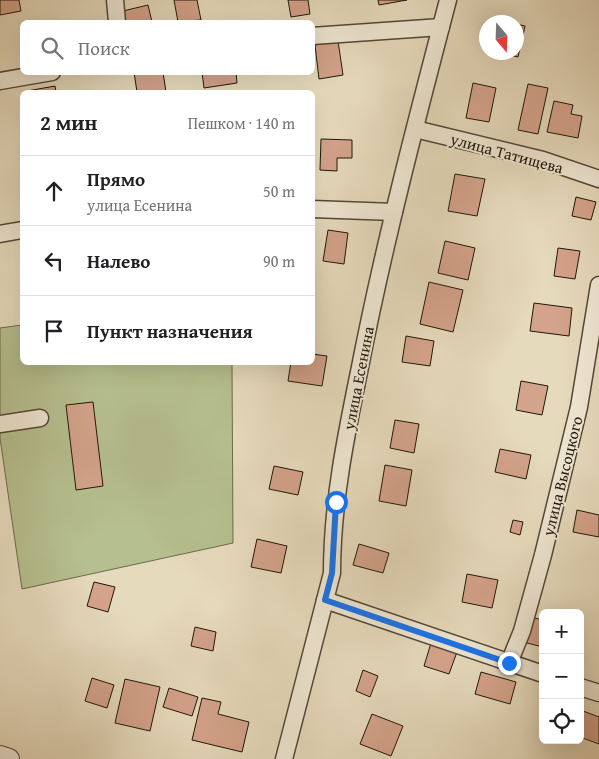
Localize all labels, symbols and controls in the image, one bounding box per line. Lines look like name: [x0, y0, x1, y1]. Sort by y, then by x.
north arrow: [479, 15, 524, 60]
search box: [20, 20, 315, 75]
icon: search: [38, 34, 66, 62]
text: Поиск: [78, 34, 130, 62]
text: 2 мин: [40, 107, 97, 138]
text: Пешком · 140 m: [188, 111, 295, 135]
street label: улица Татищева: [447, 126, 566, 180]
text: Прямо: [87, 165, 145, 193]
icon: ahead: [40, 177, 68, 205]
text: 50 m: [263, 179, 295, 203]
text: улица Есенина: [87, 193, 192, 217]
icon: left: [40, 247, 68, 275]
text: Налево: [87, 247, 150, 275]
text: 90 m: [263, 249, 295, 273]
icon: arrive: [40, 317, 68, 345]
text: Пункт назначения: [87, 317, 253, 345]
street label: улица Есенина: [336, 324, 380, 433]
street label: улица Высоцкого: [535, 414, 588, 539]
route start: [325, 491, 348, 514]
map controls: [539, 609, 584, 744]
button: +: [539, 609, 584, 654]
route end: [498, 652, 521, 675]
button: −: [539, 654, 584, 699]
button: locate: [539, 699, 584, 744]

